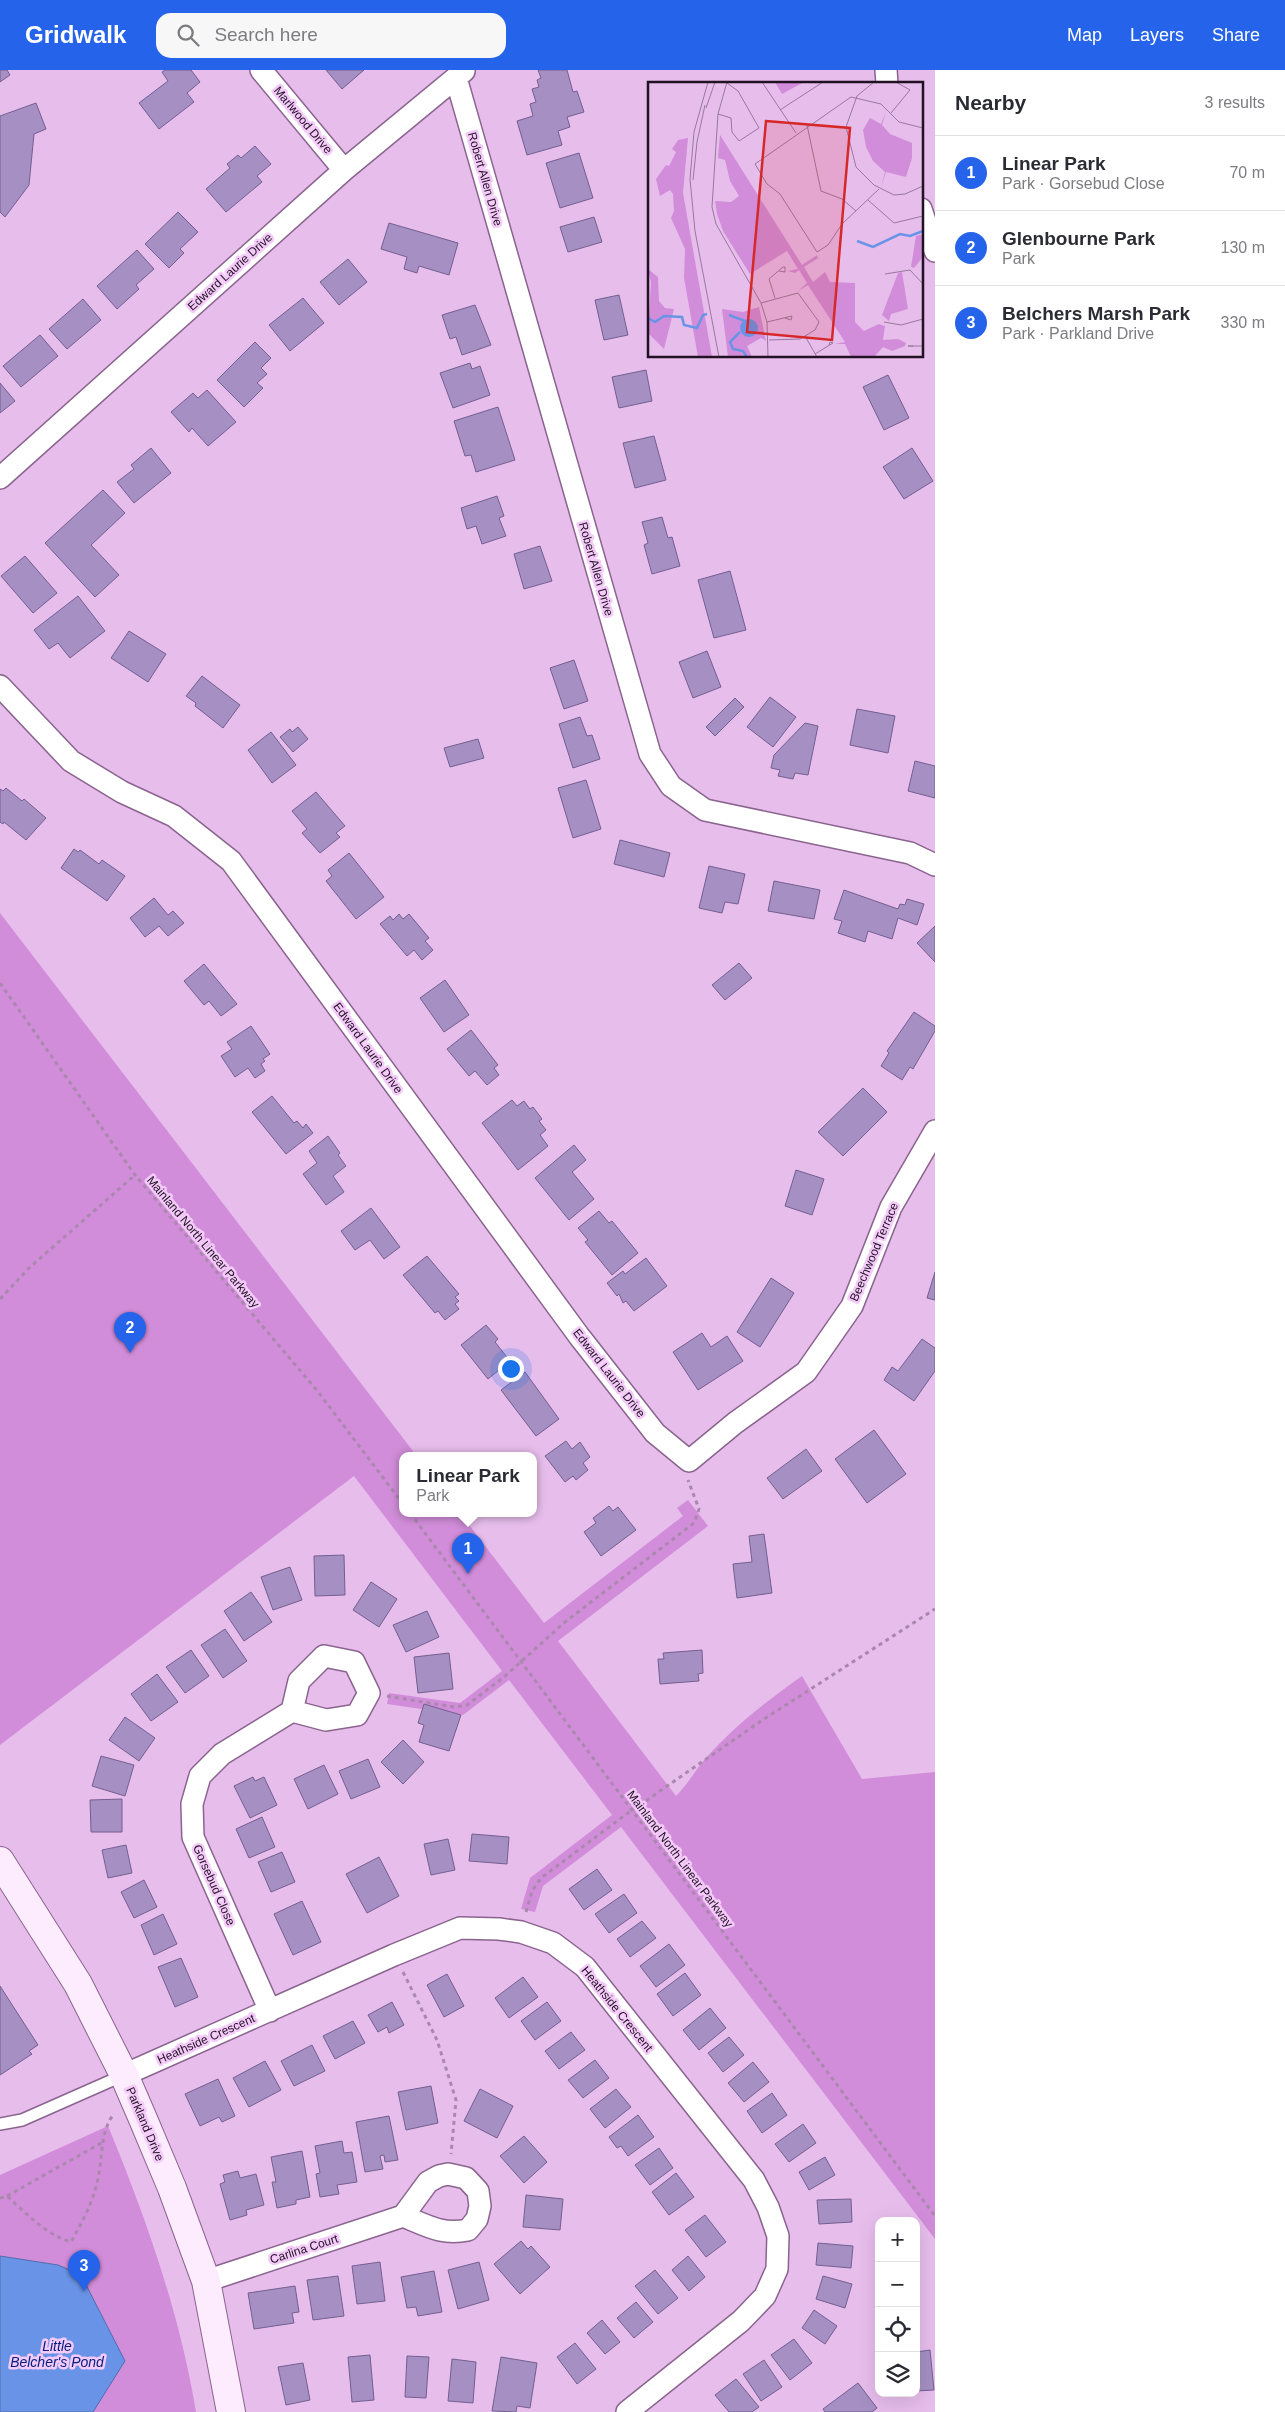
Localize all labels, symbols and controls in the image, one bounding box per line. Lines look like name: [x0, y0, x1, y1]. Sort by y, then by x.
search box: [156, 13, 506, 58]
text: Gridwalk: [25, 21, 126, 48]
icon: search: [174, 21, 202, 49]
text: Search here: [214, 24, 318, 45]
text: Map: [1067, 25, 1102, 45]
text: Layers: [1130, 25, 1184, 45]
text: Share: [1212, 25, 1260, 45]
inset map: [648, 82, 922, 358]
street label: Marlwood Drive: [271, 84, 335, 157]
text: Nearby: [955, 91, 1026, 114]
text: 3 results: [1205, 94, 1265, 111]
street label: Robert Allen Drive: [465, 131, 505, 228]
text: Linear Park: [1002, 153, 1106, 174]
text: 1: [967, 164, 975, 181]
text: 70 m: [1229, 164, 1265, 181]
text: Park · Gorsebud Close: [1002, 175, 1165, 192]
text: Glenbourne Park: [1002, 228, 1155, 249]
street label: Edward Laurie Drive: [185, 230, 275, 314]
text: 2: [967, 239, 975, 256]
text: 130 m: [1221, 239, 1265, 256]
text: Park: [1002, 250, 1035, 267]
text: Belchers Marsh Park: [1002, 303, 1190, 324]
text: 3: [967, 314, 975, 331]
text: 330 m: [1221, 314, 1265, 331]
text: Park · Parkland Drive: [1002, 325, 1154, 342]
street label: Robert Allen Drive: [576, 521, 616, 618]
street label: Edward Laurie Drive: [330, 1000, 406, 1096]
street label: Mainland North Linear Parkway: [144, 1173, 262, 1311]
street label: Beechwood Terrace: [847, 1200, 901, 1303]
pin: 2: [114, 1312, 146, 1353]
street label: Edward Laurie Drive: [570, 1326, 648, 1420]
your location: [498, 1356, 524, 1382]
popup: [399, 1452, 537, 1517]
text: Linear Park: [416, 1465, 520, 1486]
text: Park: [416, 1487, 449, 1504]
pin: 1: [452, 1533, 484, 1574]
street label: Mainland North Linear Parkway: [624, 1788, 736, 1930]
street label: Gorsebud Close: [190, 1843, 238, 1928]
street label: Heathside Crescent: [578, 1964, 656, 2055]
street label: Heathside Crescent: [155, 2011, 258, 2067]
street label: Parkland Drive: [123, 2085, 167, 2163]
map controls: [875, 2217, 920, 2397]
button: +: [875, 2217, 920, 2262]
street label: Carlina Court: [268, 2231, 340, 2267]
pin: 3: [68, 2250, 100, 2291]
button: −: [875, 2262, 920, 2307]
button: locate: [875, 2307, 920, 2352]
water label: Little Belcher's Pond: [10, 2338, 105, 2370]
button: layers: [875, 2352, 920, 2397]

